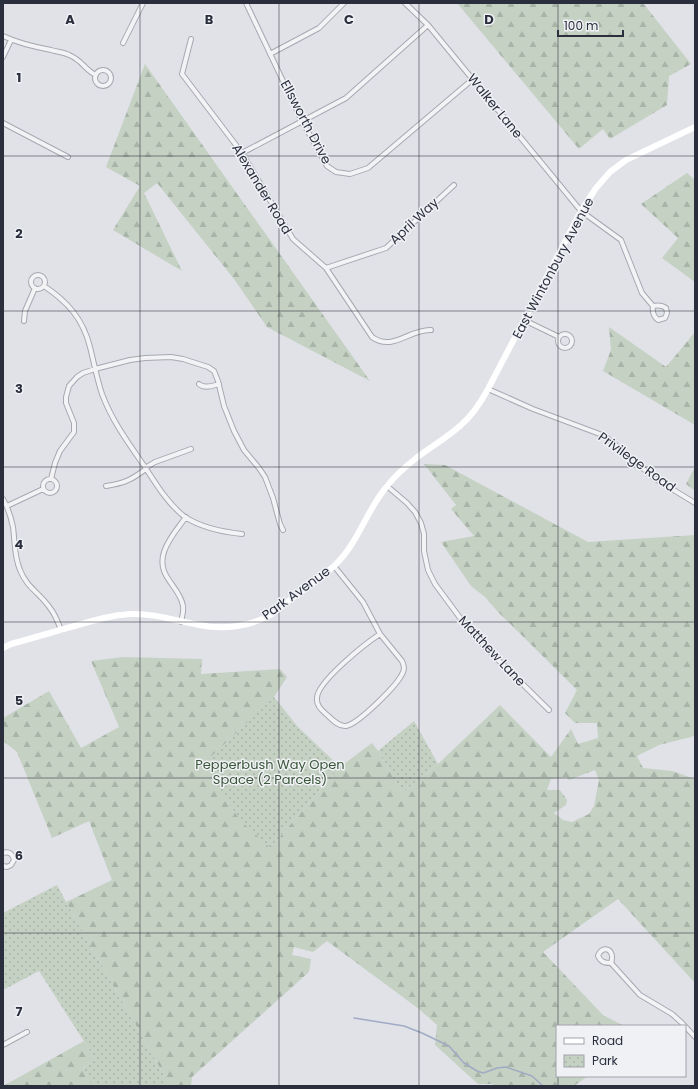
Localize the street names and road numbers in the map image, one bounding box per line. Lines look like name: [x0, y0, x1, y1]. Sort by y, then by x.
street label: Walker Lane: [463, 70, 527, 142]
street label: Ellsworth Drive: [276, 77, 336, 167]
street label: Alexander Road: [228, 140, 296, 238]
street label: April Way: [385, 193, 443, 249]
street label: East Wintonbury Avenue: [508, 194, 598, 342]
street label: Privilege Road: [594, 427, 680, 497]
street label: Park Avenue: [258, 562, 334, 624]
street label: Matthew Lane: [454, 611, 530, 691]

